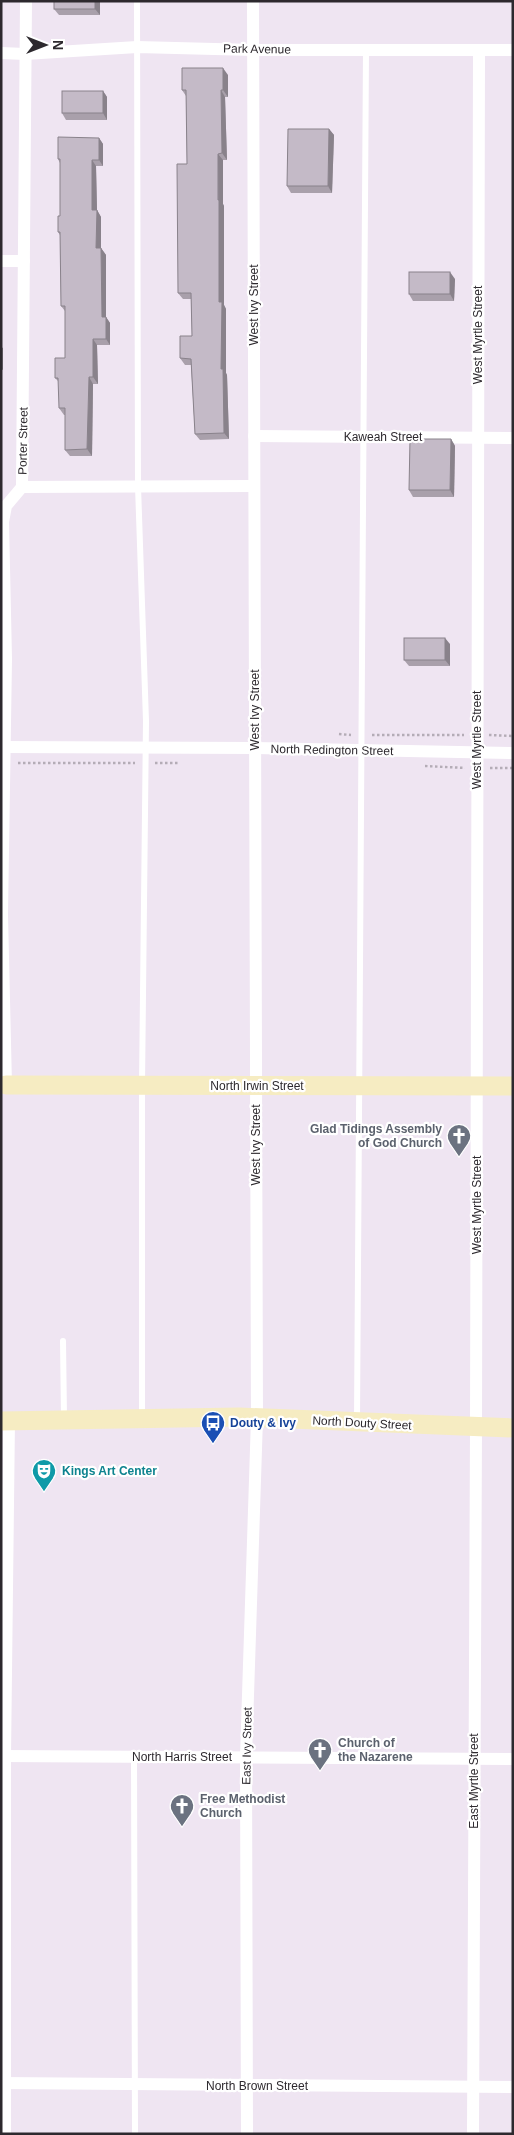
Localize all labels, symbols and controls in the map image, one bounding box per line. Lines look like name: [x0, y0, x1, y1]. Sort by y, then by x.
north arrow: [20, 20, 70, 70]
text: N: [50, 40, 66, 50]
street label: Park Avenue: [223, 41, 291, 57]
street label: West Ivy Street: [247, 264, 261, 346]
street label: West Myrtle Street: [471, 285, 485, 384]
street label: Porter Street: [15, 406, 31, 475]
street label: Kaweah Street: [344, 430, 423, 444]
street label: West Ivy Street: [248, 669, 262, 751]
street label: West Myrtle Street: [470, 690, 484, 789]
street label: North Redington Street: [271, 742, 394, 758]
street label: North Irwin Street: [210, 1079, 304, 1093]
street label: West Ivy Street: [249, 1104, 263, 1186]
place label: Glad Tidings Assembly of God Church: [310, 1122, 442, 1150]
church icon: Glad Tidings Assembly of God Church: [446, 1123, 472, 1157]
street label: West Myrtle Street: [470, 1155, 484, 1254]
bus stop icon: Douty & Ivy: [200, 1410, 226, 1444]
street label: North Douty Street: [312, 1413, 413, 1433]
place label: Douty & Ivy: [230, 1416, 296, 1430]
theatre icon: Kings Art Center: [31, 1458, 57, 1492]
place label: Kings Art Center: [62, 1464, 157, 1478]
street label: East Ivy Street: [239, 1706, 255, 1785]
street label: East Myrtle Street: [467, 1733, 481, 1829]
place label: Church of the Nazarene: [338, 1736, 413, 1764]
church icon: Church of the Nazarene: [307, 1737, 333, 1771]
street label: North Harris Street: [132, 1750, 233, 1764]
place label: Free Methodist Church: [200, 1792, 285, 1820]
church icon: Free Methodist Church: [169, 1793, 195, 1827]
street label: North Brown Street: [206, 2079, 309, 2093]

